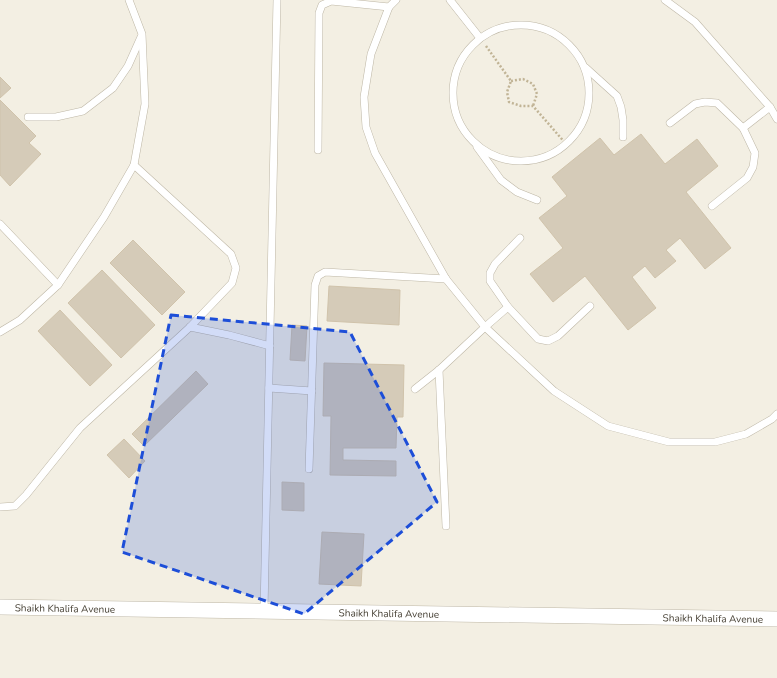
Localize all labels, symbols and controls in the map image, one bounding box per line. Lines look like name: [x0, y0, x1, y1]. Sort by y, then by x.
street label: Shaikh Khalifa Avenue: [15, 601, 115, 617]
street label: Shaikh Khalifa Avenue: [339, 606, 439, 622]
street label: Shaikh Khalifa Avenue: [663, 611, 763, 627]

